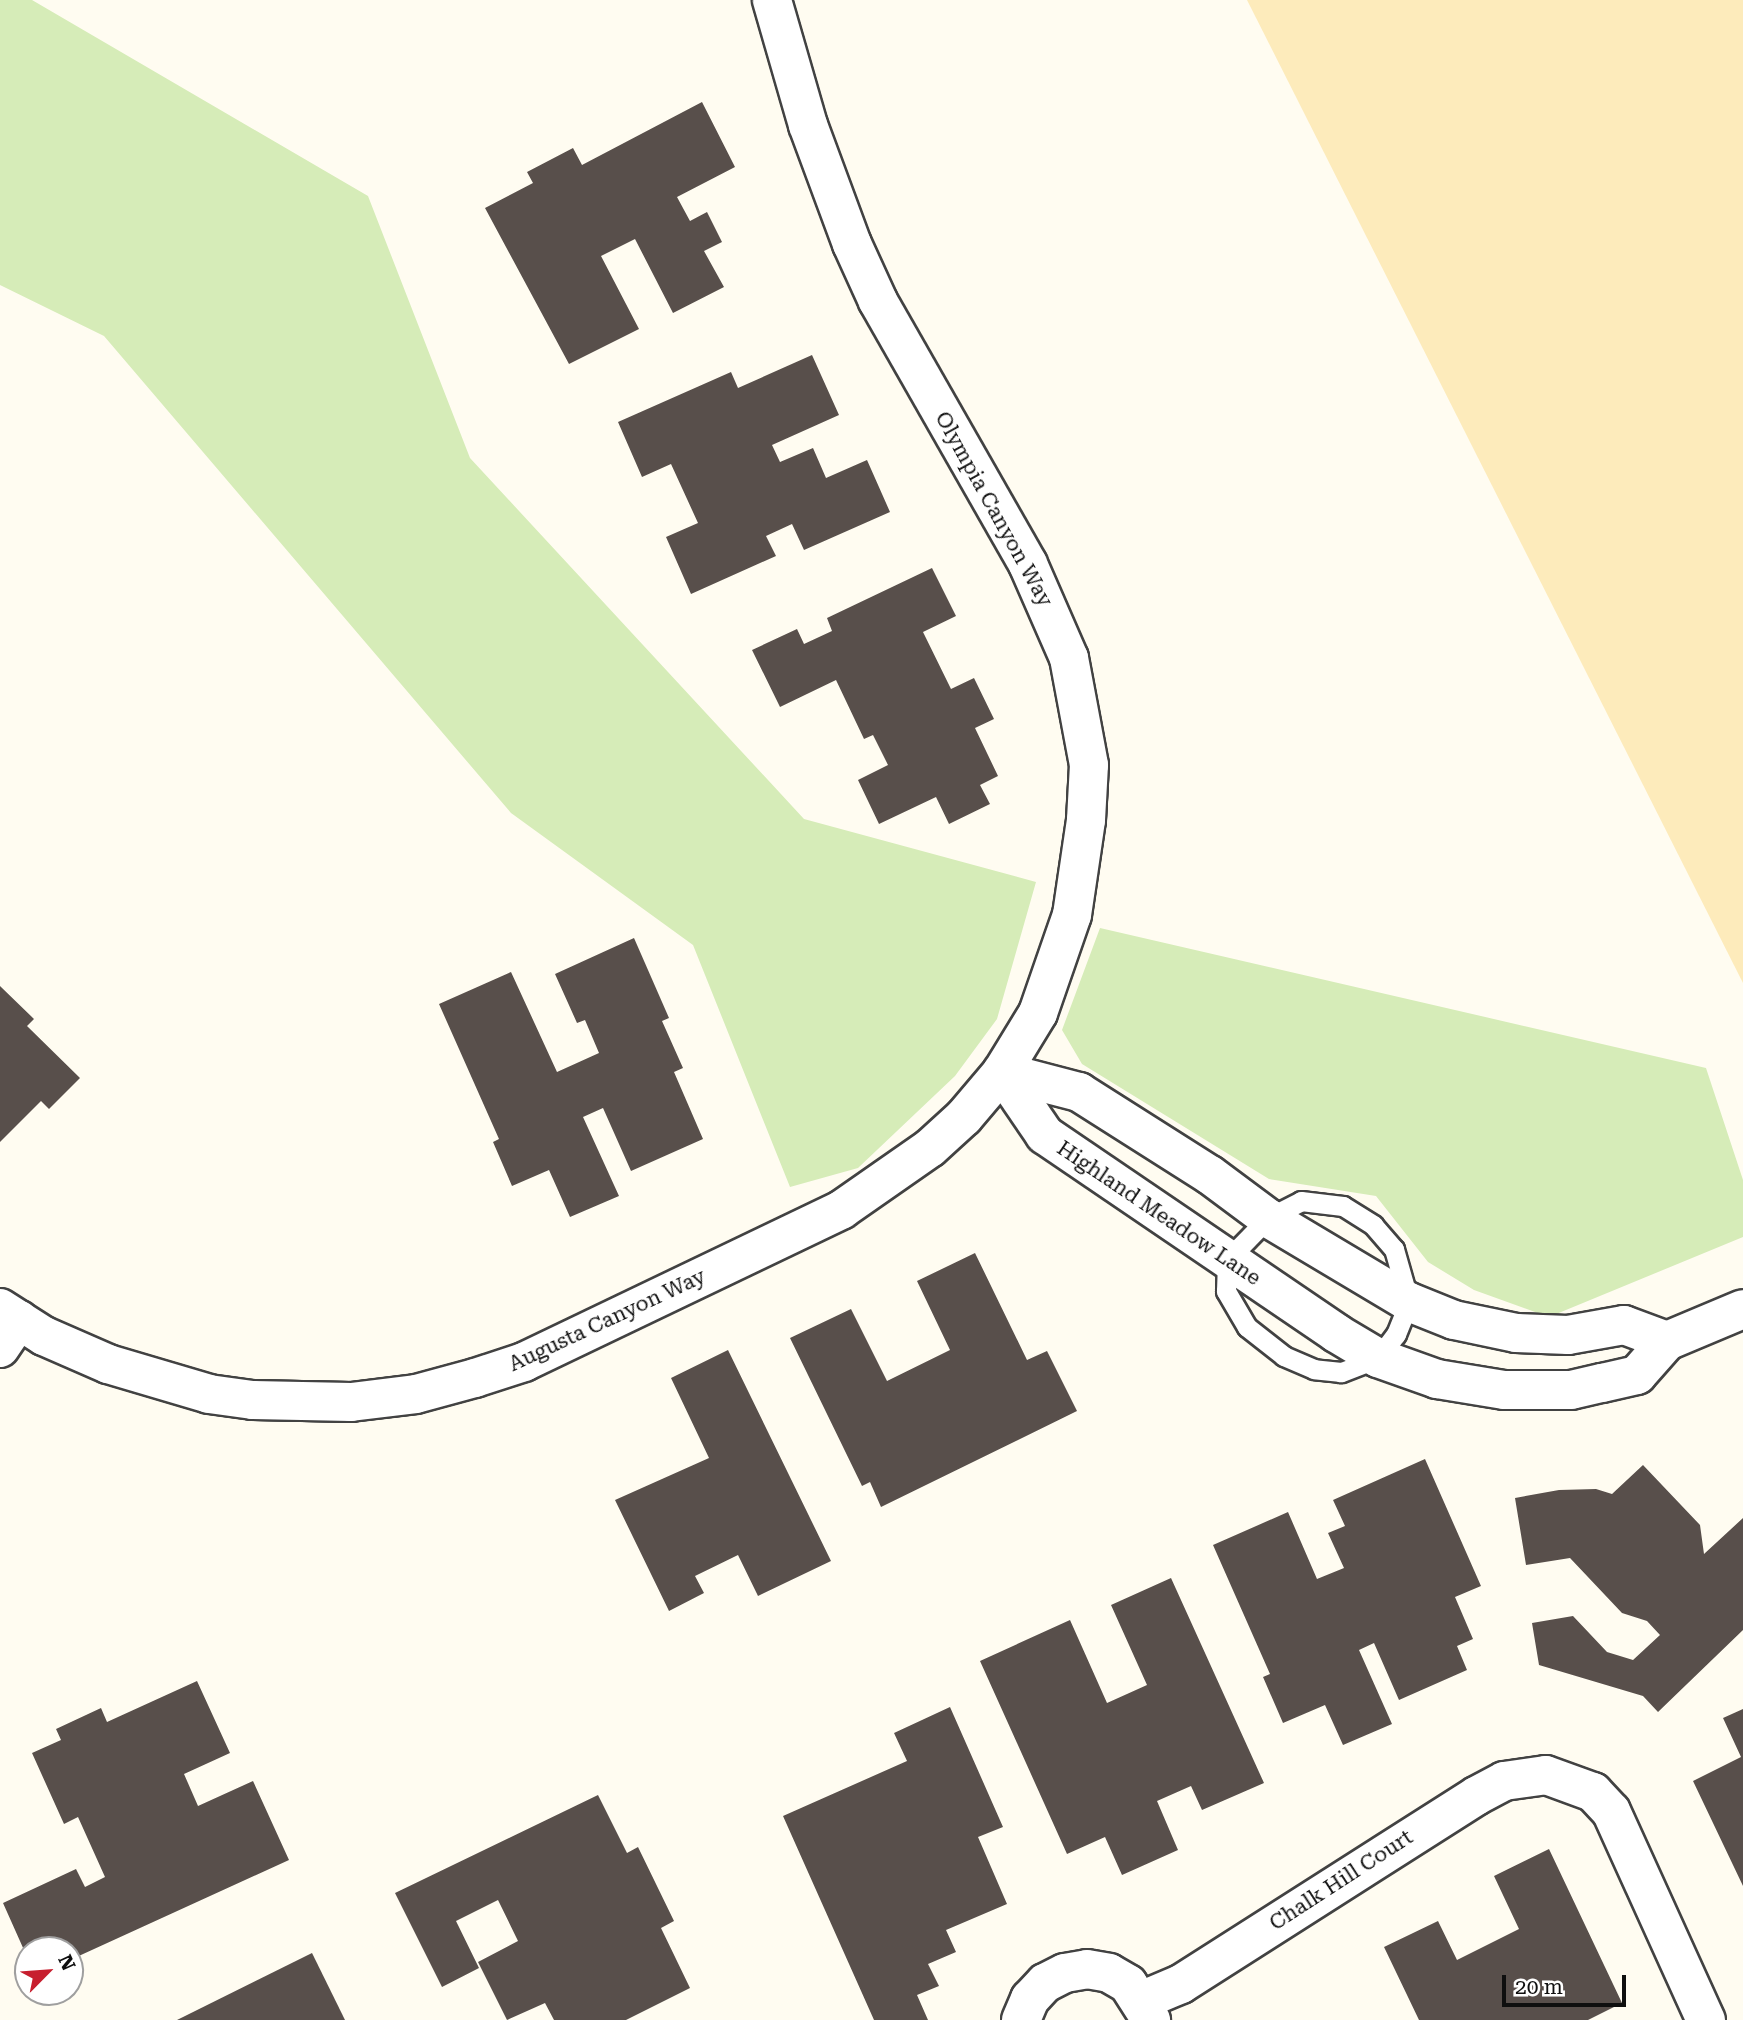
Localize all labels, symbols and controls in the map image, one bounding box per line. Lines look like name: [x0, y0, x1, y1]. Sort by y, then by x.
street label: Olympia Canyon Way: [930, 407, 1058, 611]
street label: Highland Meadow Lane: [1052, 1135, 1266, 1291]
street label: Augusta Canyon Way: [505, 1263, 709, 1377]
street label: Chalk Hill Court: [1265, 1824, 1417, 1936]
north arrow: [14, 1936, 84, 2006]
text: N: [53, 1951, 80, 1974]
scale bar: [1505, 1960, 1629, 2004]
text: 20 m: [1515, 1975, 1563, 1999]

